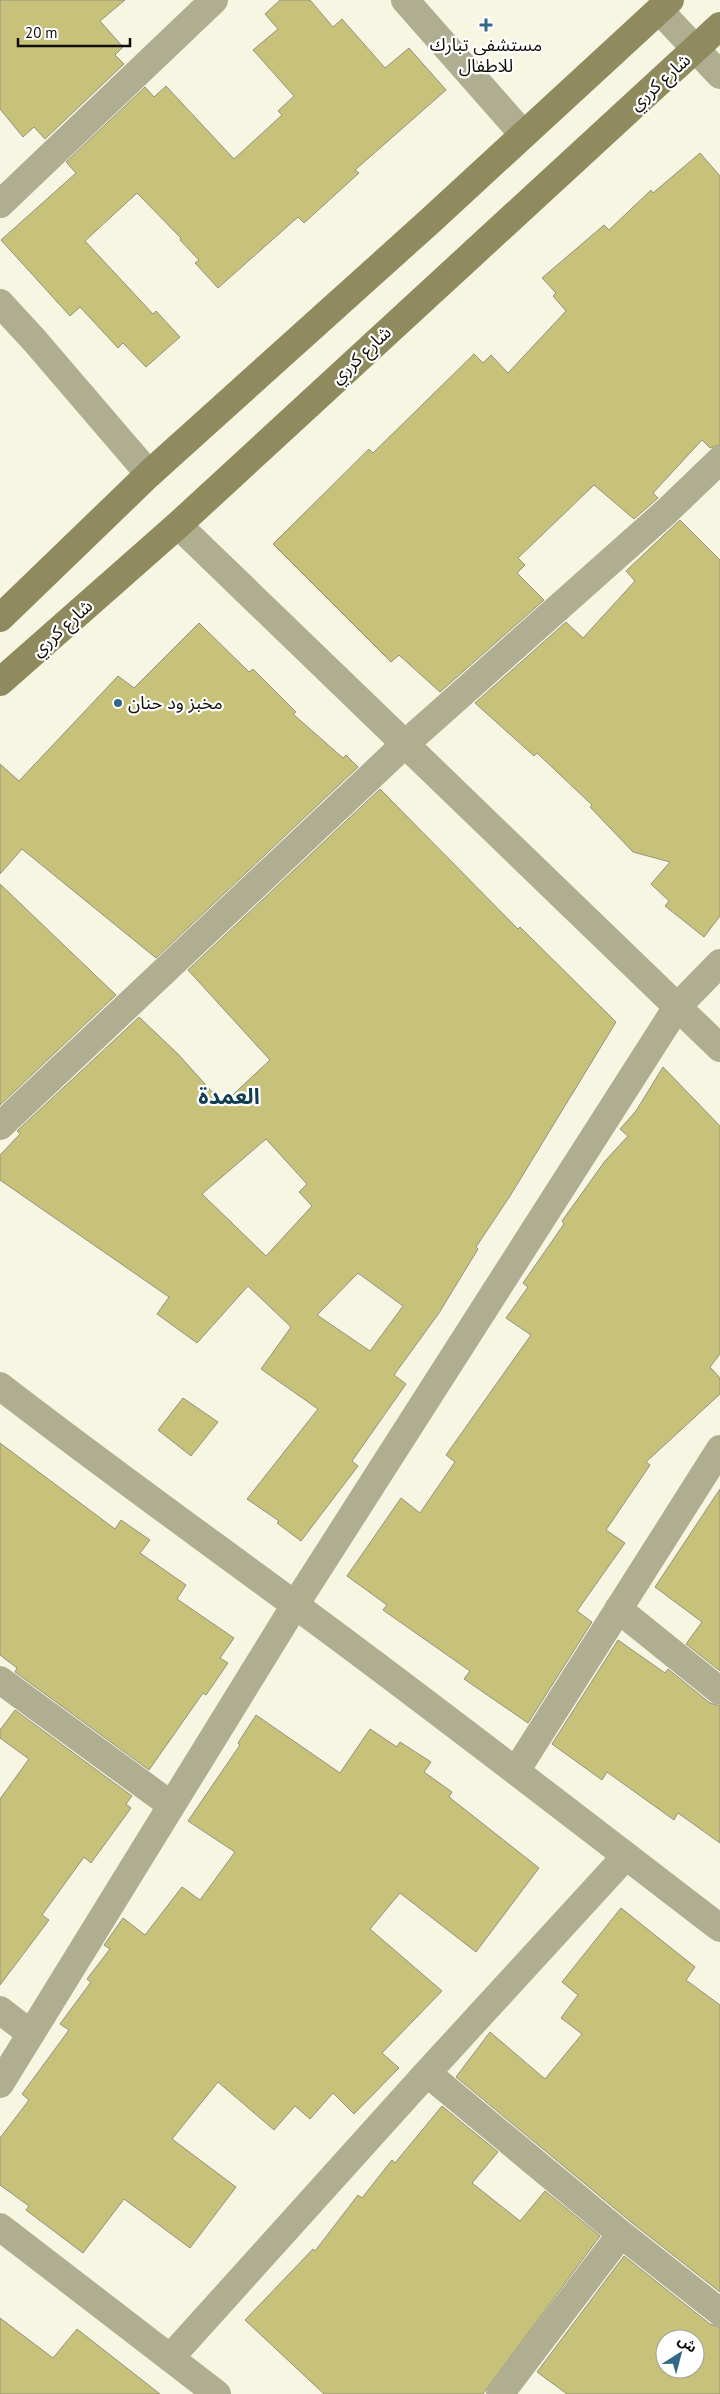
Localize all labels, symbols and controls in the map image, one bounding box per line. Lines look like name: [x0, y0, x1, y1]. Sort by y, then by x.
scale bar: [18, 15, 130, 47]
marker: مستشفى تبارك للاطفال: [479, 18, 493, 32]
text: 20 m: [25, 23, 58, 42]
place label: مستشفى تبارك للاطفال: [430, 33, 542, 77]
street label: شارع كرري: [624, 48, 697, 117]
street label: شارع كرري: [325, 321, 398, 391]
street label: شارع كرري: [26, 594, 99, 663]
place label: مخبز ود حنان: [128, 691, 223, 714]
marker: مخبز ود حنان: [112, 697, 124, 709]
district label: العمدة: [198, 1082, 260, 1110]
north arrow: [655, 2329, 705, 2379]
text: ش: [675, 2331, 701, 2356]

